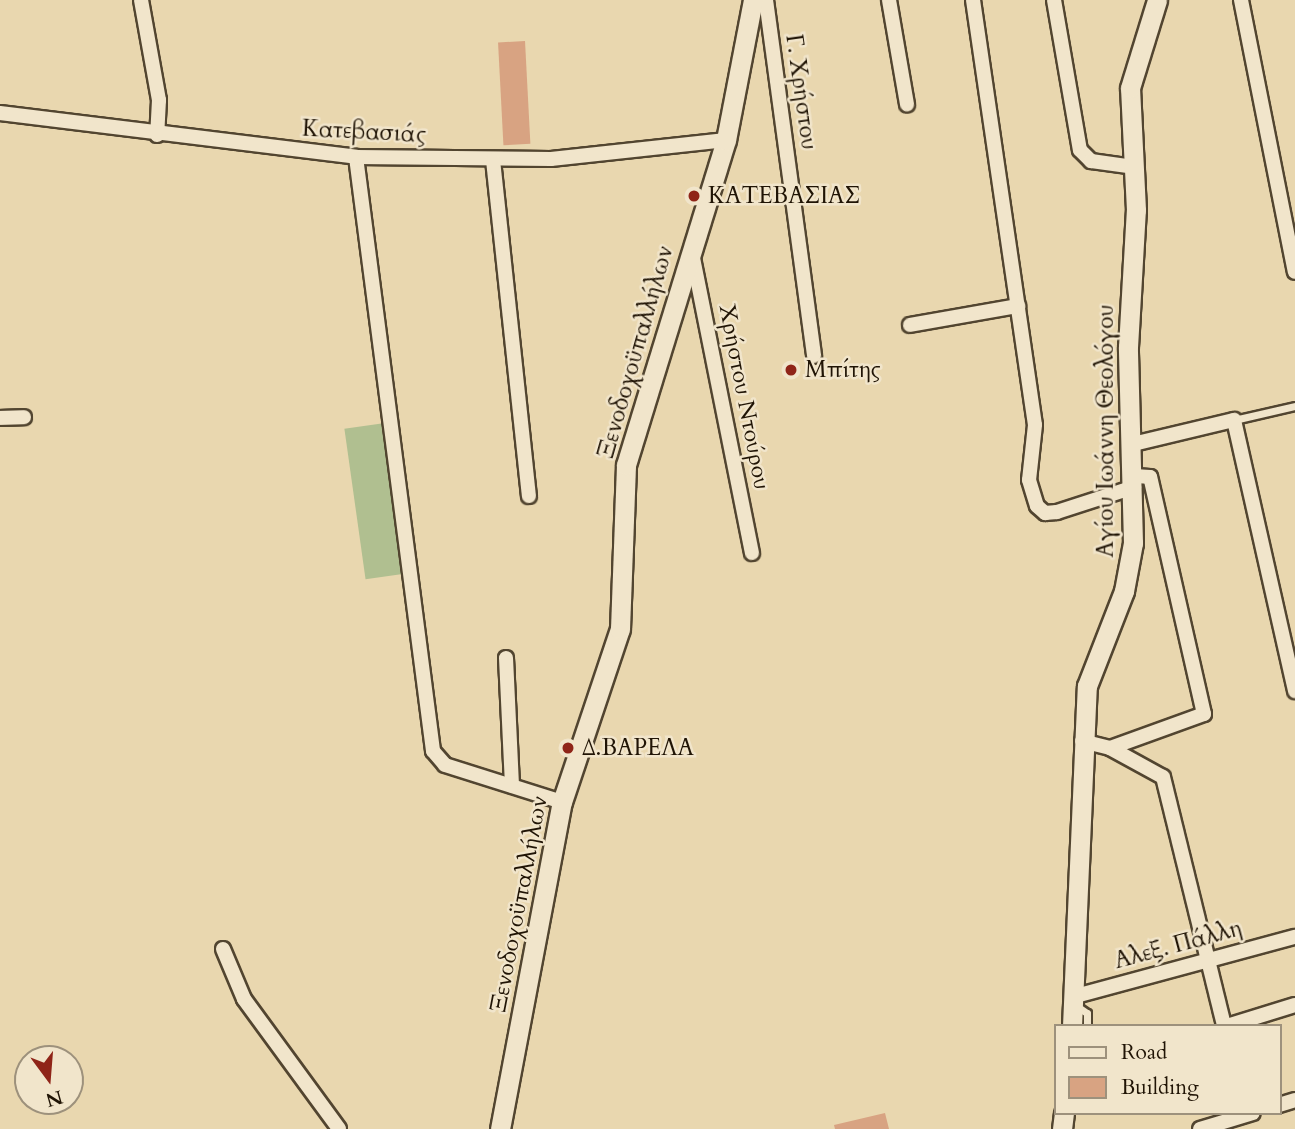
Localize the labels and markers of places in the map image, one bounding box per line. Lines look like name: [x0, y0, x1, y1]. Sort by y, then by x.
place label: ΚΑΤΕΒΑΣΙΑΣ: [708, 182, 860, 210]
marker: ΚΑΤΕΒΑΣΙΑΣ: [686, 188, 702, 204]
place label: Μπίτης: [805, 356, 881, 384]
marker: Μπίτης: [783, 362, 799, 378]
place label: Δ.ΒΑΡΕΛΑ: [582, 734, 694, 762]
marker: Δ.ΒΑΡΕΛΑ: [560, 740, 576, 756]

